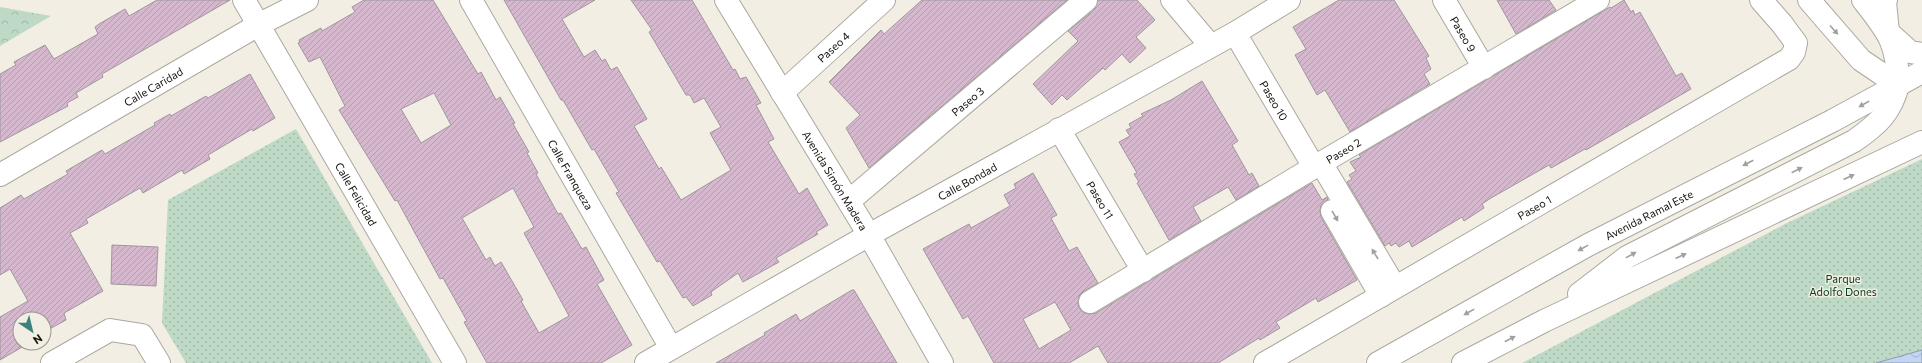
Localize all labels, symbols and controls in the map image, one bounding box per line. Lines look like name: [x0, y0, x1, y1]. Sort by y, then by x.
street label: Paseo 9: [1448, 14, 1479, 54]
one-way arrow: [1830, 25, 1839, 35]
street label: Paseo 4: [814, 28, 852, 64]
street label: Calle Caridad: [121, 64, 185, 108]
street label: Paseo 10: [1258, 78, 1291, 122]
street label: Paseo 3: [948, 83, 986, 118]
one-way arrow: [1858, 100, 1869, 107]
street label: Avenida Simón Madera: [800, 128, 871, 232]
street label: Paseo 2: [1323, 135, 1363, 165]
street label: Calle Franqueza: [546, 137, 596, 212]
street label: Calle Bondad: [935, 159, 999, 202]
street label: Calle Felicidad: [333, 160, 380, 228]
one-way arrow: [1742, 160, 1754, 167]
one-way arrow: [1791, 167, 1803, 173]
one-way arrow: [1843, 174, 1855, 180]
street label: Paseo 11: [1085, 178, 1117, 221]
street label: Avenida Ramal Este: [1603, 186, 1695, 242]
street label: Paseo 1: [1515, 192, 1553, 222]
one-way arrow: [1332, 211, 1339, 222]
one-way arrow: [1577, 244, 1588, 251]
one-way arrow: [1372, 248, 1379, 260]
one-way arrow: [1625, 252, 1637, 259]
one-way arrow: [1675, 253, 1687, 259]
park label: Parque Adolfo Dones: [1809, 272, 1877, 298]
one-way arrow: [1463, 308, 1475, 315]
north arrow: [12, 311, 52, 351]
text: N: [31, 332, 45, 347]
one-way arrow: [1505, 335, 1516, 342]

